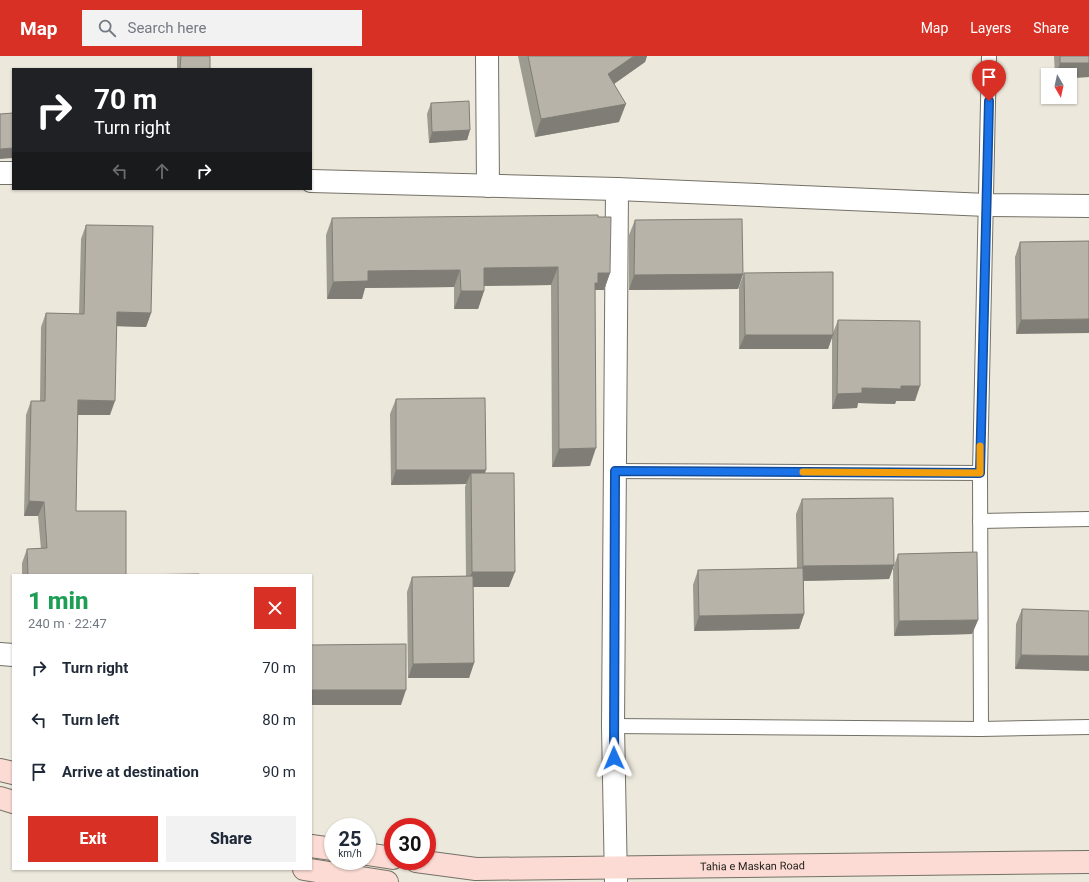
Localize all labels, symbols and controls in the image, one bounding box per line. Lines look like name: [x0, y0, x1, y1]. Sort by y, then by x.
search box: [82, 10, 362, 46]
text: Map: [20, 17, 58, 40]
icon: search: [96, 17, 118, 39]
text: Search here: [128, 19, 206, 37]
text: Map: [921, 20, 948, 36]
text: Layers: [970, 20, 1011, 36]
text: Share: [1033, 20, 1069, 36]
pin: [972, 60, 1006, 101]
icon: arrive: [978, 66, 1000, 88]
north arrow: [1041, 68, 1077, 104]
map controls: [1041, 68, 1077, 104]
text: 70 m: [94, 83, 157, 116]
icon: right: [28, 84, 80, 136]
text: Turn right: [94, 117, 171, 138]
icon: left: [109, 160, 131, 182]
icon: ahead: [151, 160, 173, 182]
icon: right: [193, 160, 215, 182]
text: 1 min: [28, 587, 89, 615]
button: close: [254, 587, 296, 629]
text: 240 m · 22:47: [28, 616, 107, 631]
icon: right: [28, 657, 50, 679]
text: Turn right: [62, 659, 128, 677]
text: 70 m: [262, 659, 296, 677]
icon: left: [28, 709, 50, 731]
text: Turn left: [62, 711, 119, 729]
text: 80 m: [262, 711, 296, 729]
position arrow: [593, 737, 635, 779]
icon: arrive: [28, 761, 50, 783]
text: Arrive at destination: [62, 763, 199, 781]
text: 90 m: [262, 763, 296, 781]
button: Exit: [28, 816, 158, 862]
button: Share: [166, 816, 296, 862]
speed limit sign: 30: [384, 818, 436, 870]
text: 25: [339, 827, 361, 851]
text: km/h: [338, 848, 362, 859]
street label: Tahia e Maskan Road: [700, 859, 805, 873]

